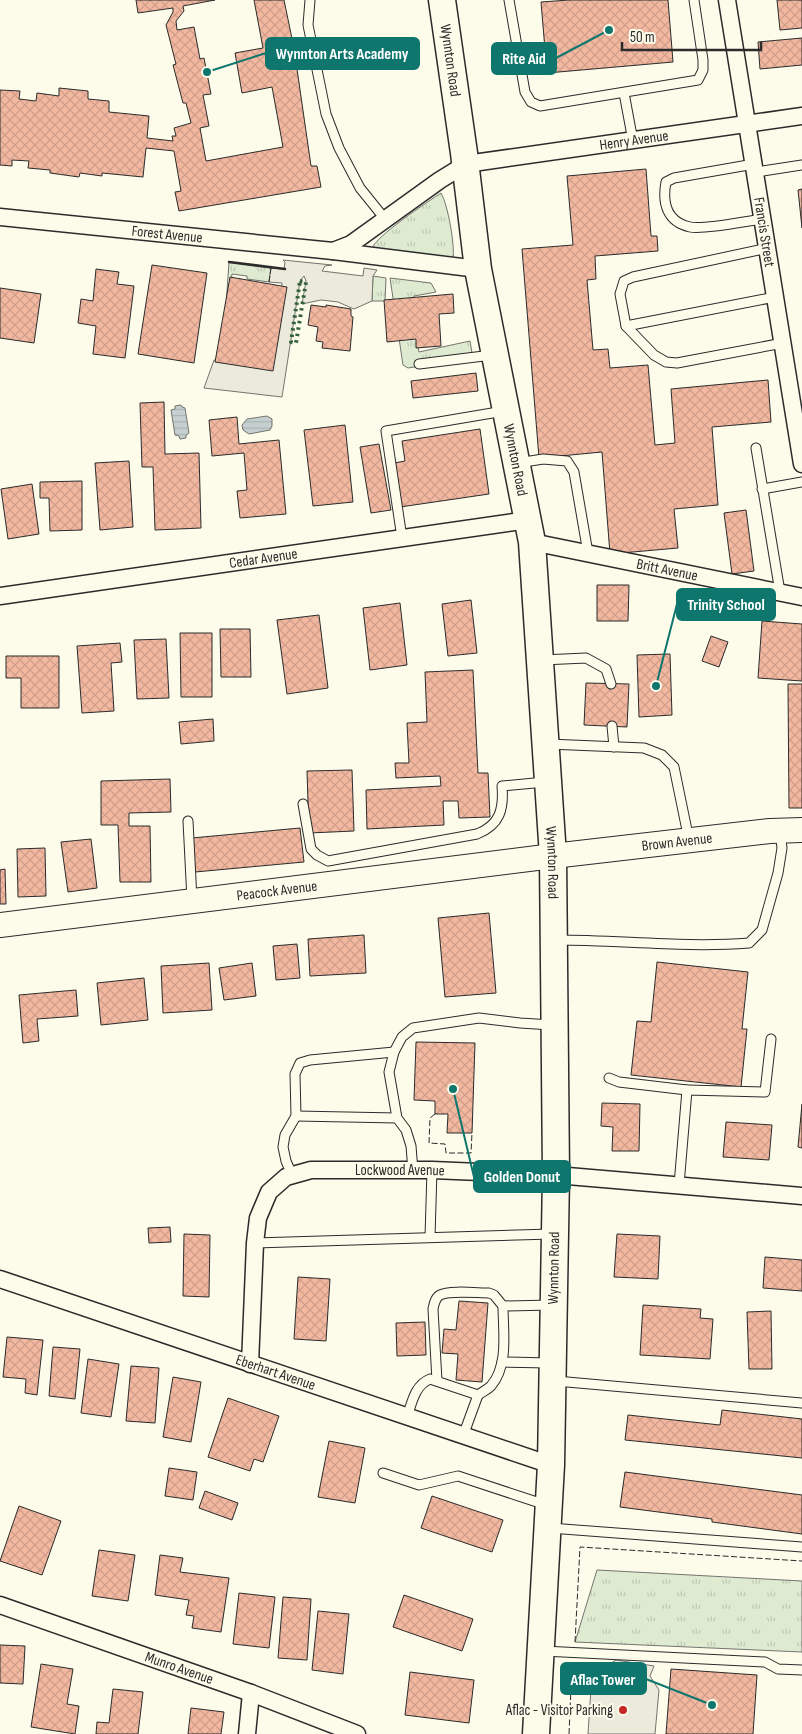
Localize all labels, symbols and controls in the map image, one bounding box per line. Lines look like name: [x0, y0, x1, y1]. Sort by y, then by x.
scale bar: [622, 20, 761, 52]
street label: Wynnton Road: [436, 23, 465, 98]
text: 50 m: [630, 28, 655, 47]
callout: Wynnton Arts Academy: [266, 38, 419, 69]
callout: Rite Aid: [492, 43, 556, 74]
text: Wynnton Arts Academy: [276, 45, 409, 64]
text: Rite Aid: [502, 50, 546, 69]
street label: Henry Avenue: [598, 126, 670, 154]
street label: Francis Street: [750, 196, 780, 269]
street label: Forest Avenue: [131, 221, 203, 247]
street label: Wynnton Road: [499, 422, 532, 498]
street label: Cedar Avenue: [228, 544, 299, 572]
street label: Britt Avenue: [635, 554, 700, 585]
callout: Trinity School: [677, 589, 775, 620]
text: Trinity School: [687, 596, 765, 615]
street label: Wynnton Road: [542, 826, 563, 899]
street label: Brown Avenue: [641, 828, 713, 855]
street label: Peacock Avenue: [235, 876, 318, 905]
street label: Lockwood Avenue: [355, 1161, 445, 1180]
callout: Golden Donut: [474, 1161, 570, 1192]
text: Golden Donut: [484, 1168, 560, 1187]
street label: Wynnton Road: [544, 1231, 564, 1305]
street label: Eberhart Avenue: [233, 1350, 318, 1394]
street label: Munro Avenue: [143, 1647, 216, 1689]
callout: Aflac Tower: [561, 1663, 646, 1694]
text: Aflac Tower: [569, 1671, 636, 1690]
place label: Aflac - Visitor Parking: [505, 1701, 613, 1720]
marker: Aflac - Visitor Parking: [617, 1704, 629, 1716]

